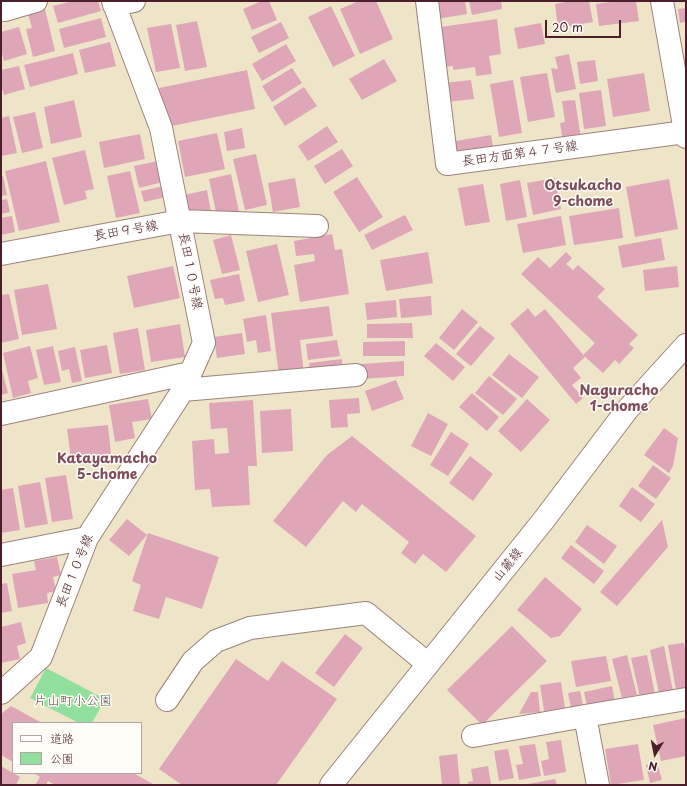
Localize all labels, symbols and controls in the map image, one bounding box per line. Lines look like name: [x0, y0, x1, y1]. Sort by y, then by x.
scale bar: [547, 12, 623, 38]
text: 20 m: [552, 18, 583, 36]
street label: 長田方面第４７号線: [461, 138, 579, 170]
district label: Otsukacho 9-chome: [545, 178, 621, 210]
street label: 長田９号線: [93, 218, 159, 244]
street label: 長田１０号線: [175, 231, 205, 311]
district label: Naguracho 1-chome: [579, 383, 659, 416]
district label: Katayamacho 5-chome: [57, 451, 157, 484]
street label: 長田１０号線: [53, 532, 97, 610]
street label: 山麓線: [490, 545, 526, 585]
park label: 片山町小公園: [34, 693, 112, 709]
legend: [12, 722, 142, 774]
text: 道路: [50, 729, 74, 747]
north arrow: [635, 734, 675, 774]
text: 公園: [50, 749, 74, 767]
text: N: [647, 757, 659, 775]

